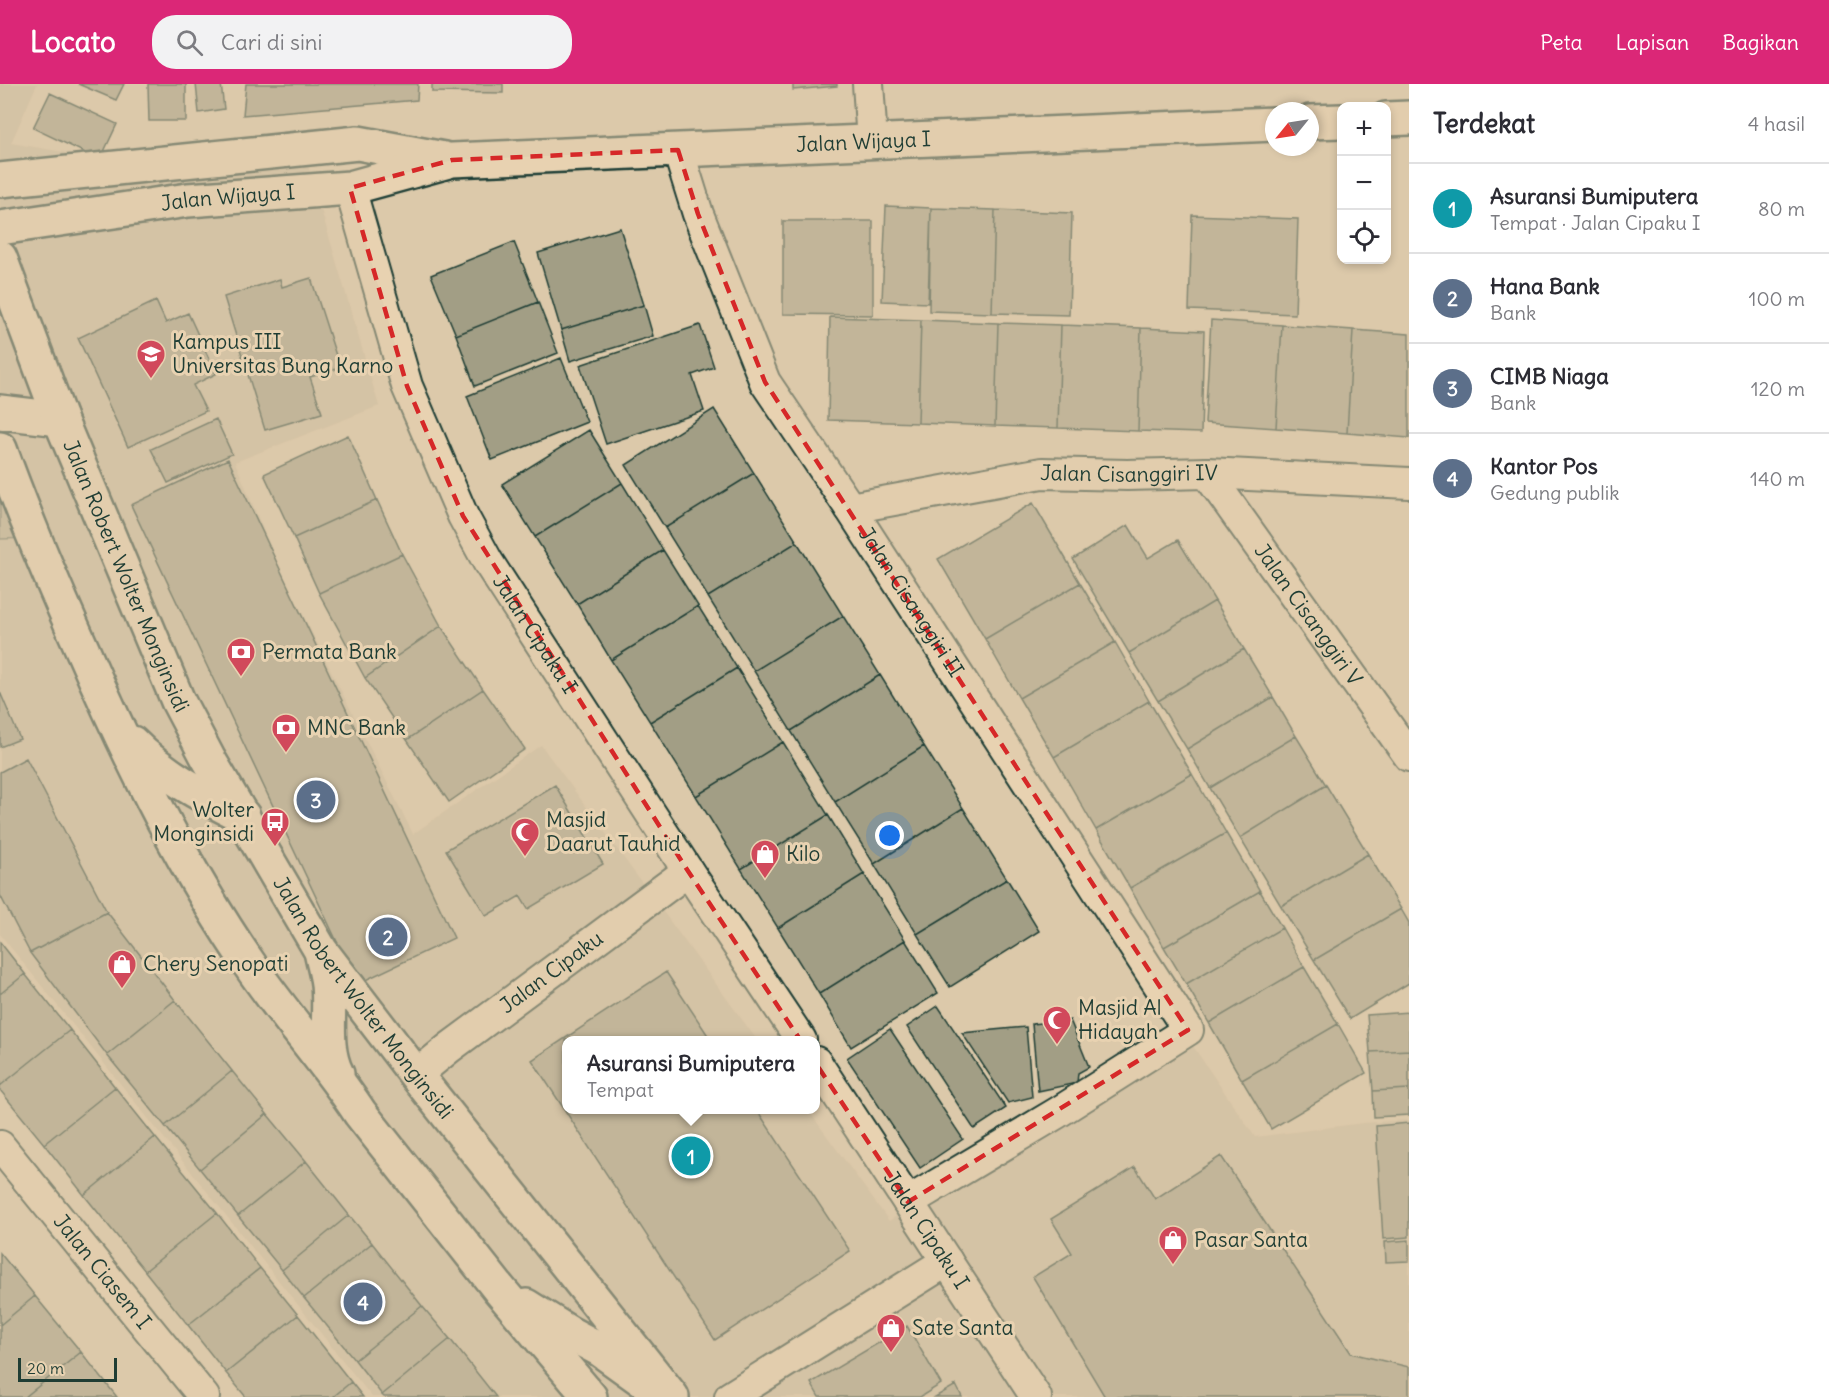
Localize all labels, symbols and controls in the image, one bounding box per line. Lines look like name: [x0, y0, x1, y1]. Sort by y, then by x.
search box: [152, 15, 572, 69]
text: Locato: [30, 24, 116, 60]
icon: search: [173, 26, 206, 59]
text: Cari di sini: [221, 28, 323, 56]
text: Peta: [1540, 29, 1583, 56]
text: Lapisan: [1616, 29, 1689, 56]
text: Bagikan: [1722, 29, 1799, 56]
north arrow: [1265, 102, 1319, 156]
map controls: [1337, 102, 1391, 264]
button: +: [1337, 102, 1391, 156]
text: Terdekat: [1433, 107, 1535, 140]
text: 4 hasil: [1748, 111, 1805, 136]
street label: Jalan Wijaya I: [795, 125, 931, 158]
button: −: [1337, 156, 1391, 210]
street label: Jalan Wijaya I: [159, 178, 296, 217]
text: Asuransi Bumiputera: [1490, 182, 1698, 210]
text: 1: [1449, 196, 1456, 221]
text: 80 m: [1758, 196, 1805, 221]
button: locate: [1337, 210, 1391, 264]
text: Tempat · Jalan Cipaku I: [1490, 210, 1701, 235]
text: Hana Bank: [1490, 272, 1600, 300]
text: 2: [1447, 286, 1458, 311]
text: 100 m: [1748, 286, 1805, 311]
text: Bank: [1490, 300, 1536, 325]
place label: Kampus III Universitas Bung Karno: [172, 328, 393, 379]
school or university icon: Kampus III Universitas Bung Karno: [135, 338, 167, 380]
text: CIMB Niaga: [1490, 362, 1609, 390]
text: 3: [1447, 376, 1458, 401]
text: 120 m: [1751, 376, 1805, 401]
text: Bank: [1490, 390, 1536, 415]
street label: Jalan Robert Wolter Monginsidi: [57, 436, 195, 717]
text: Kantor Pos: [1490, 452, 1598, 480]
street label: Jalan Cisanggiri IV: [1040, 459, 1218, 488]
text: 4: [1447, 466, 1458, 491]
text: 140 m: [1750, 466, 1805, 491]
text: Gedung publik: [1490, 480, 1619, 505]
street label: Jalan Cisanggiri II: [853, 522, 970, 682]
street label: Jalan Cisanggiri V: [1249, 538, 1368, 691]
street label: Jalan Cipaku I: [487, 569, 584, 698]
bank icon: Permata Bank: [225, 636, 257, 678]
place label: Permata Bank: [262, 638, 397, 665]
bank icon: MNC Bank: [270, 712, 302, 754]
place label: MNC Bank: [307, 714, 406, 741]
pin: 3: [296, 778, 336, 822]
place label: Wolter Monginsidi: [153, 796, 254, 847]
bus stop icon: Wolter Monginsidi: [259, 806, 291, 848]
place label: Masjid Daarut Tauhid: [546, 806, 681, 857]
mosque icon: Masjid Daarut Tauhid: [509, 816, 541, 858]
your location: [875, 821, 904, 850]
shop icon: Kilo: [749, 838, 781, 880]
place label: Kilo: [786, 840, 820, 867]
street label: Jalan Robert Wolter Monginsidi: [267, 872, 460, 1124]
pin: 2: [368, 914, 408, 960]
street label: Jalan Cipaku: [494, 925, 608, 1019]
shop icon: Chery Senopati: [106, 948, 138, 990]
place label: Chery Senopati: [143, 950, 288, 977]
place label: Masjid Al Hidayah: [1078, 994, 1161, 1045]
mosque icon: Masjid Al Hidayah: [1041, 1004, 1073, 1046]
popup: [562, 1036, 820, 1114]
text: Asuransi Bumiputera: [587, 1049, 795, 1077]
text: Tempat: [587, 1077, 654, 1102]
pin: 1: [672, 1134, 710, 1178]
street label: Jalan Cipaku I: [878, 1165, 975, 1294]
street label: Jalan Ciasem I: [48, 1208, 157, 1334]
shop icon: Pasar Santa: [1157, 1224, 1189, 1266]
place label: Pasar Santa: [1194, 1226, 1308, 1253]
pin: 4: [344, 1280, 382, 1324]
shop icon: Sate Santa: [875, 1312, 907, 1354]
place label: Sate Santa: [912, 1314, 1014, 1341]
scale bar: [18, 1355, 117, 1382]
text: 20 m: [27, 1358, 64, 1378]

